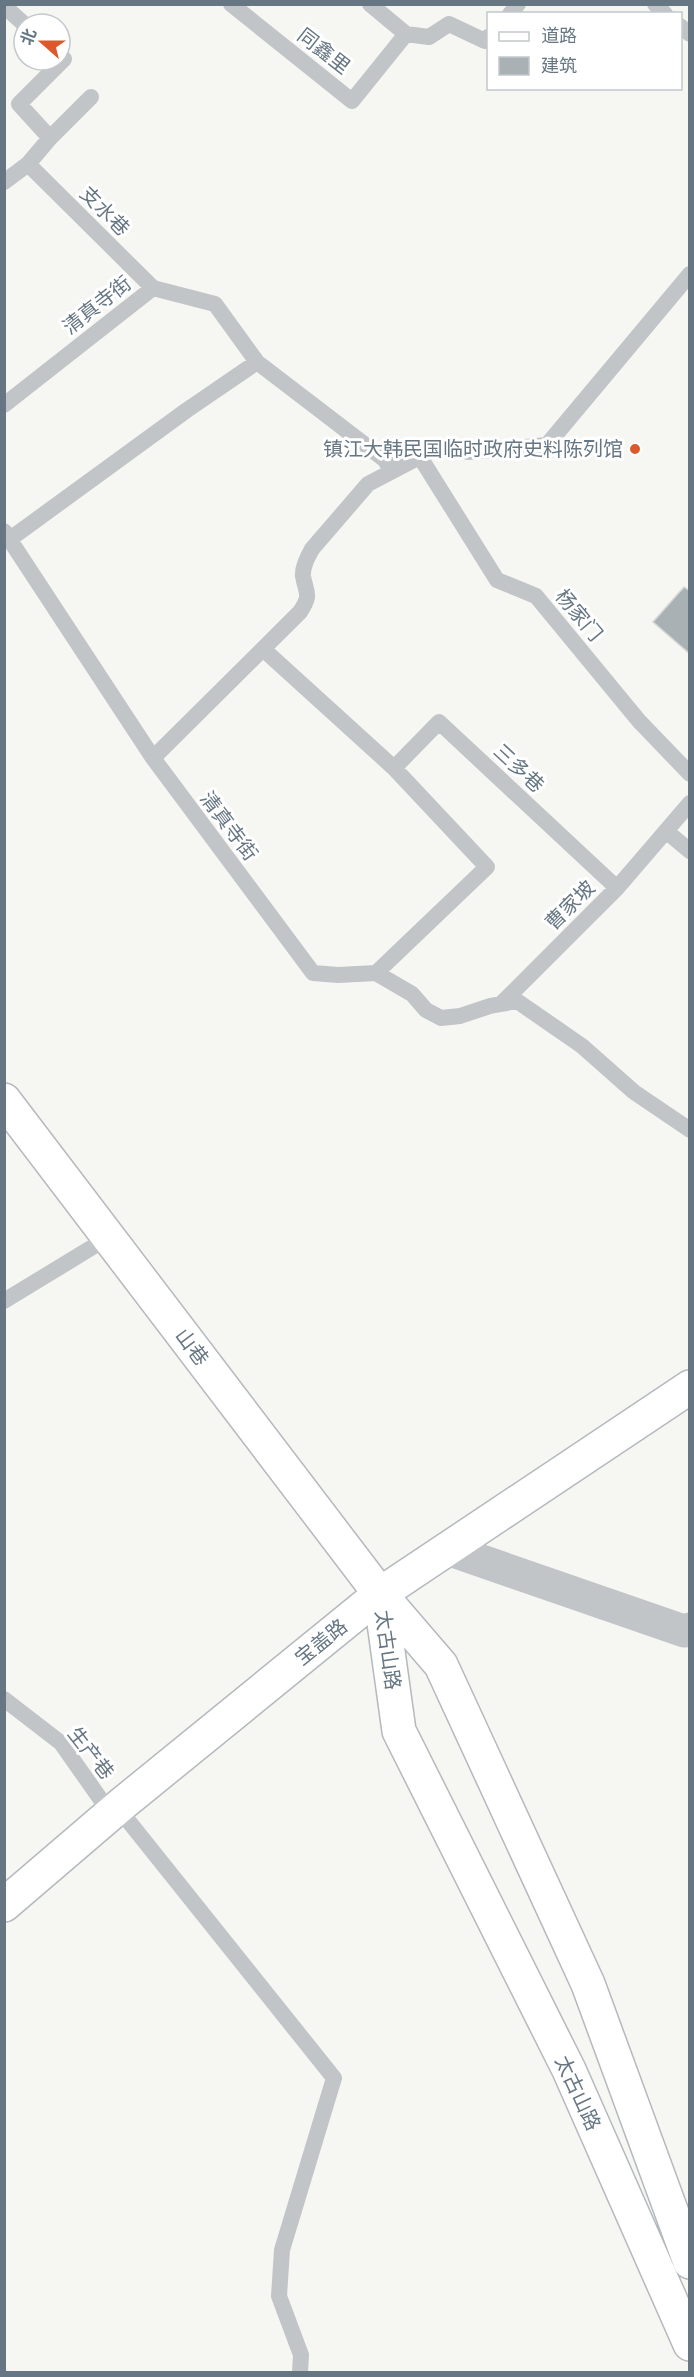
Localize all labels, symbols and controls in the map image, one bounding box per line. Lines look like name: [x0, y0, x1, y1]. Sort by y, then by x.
north arrow: [12, 12, 72, 72]
legend: [487, 12, 682, 90]
street label: 同鑫里: [294, 22, 356, 78]
text: 道路: [541, 24, 577, 46]
text: 北: [16, 26, 39, 47]
text: 建筑: [541, 54, 577, 76]
street label: 支水巷: [76, 181, 135, 240]
street label: 清真寺街: [57, 270, 135, 338]
place label: 镇江大韩民国临时政府史料陈列馆: [323, 436, 623, 460]
marker: 镇江大韩民国临时政府史料陈列馆: [628, 442, 642, 456]
street label: 杨家门: [551, 584, 608, 645]
street label: 三多巷: [490, 738, 550, 797]
street label: 清真寺街: [196, 786, 263, 865]
street label: 曹家坡: [540, 875, 599, 934]
street label: 山巷: [171, 1323, 214, 1370]
street label: 太古山路: [372, 1609, 406, 1691]
street label: 宝盖路: [290, 1613, 351, 1669]
street label: 生产巷: [64, 1721, 120, 1783]
street label: 太古山路: [551, 2051, 607, 2134]

